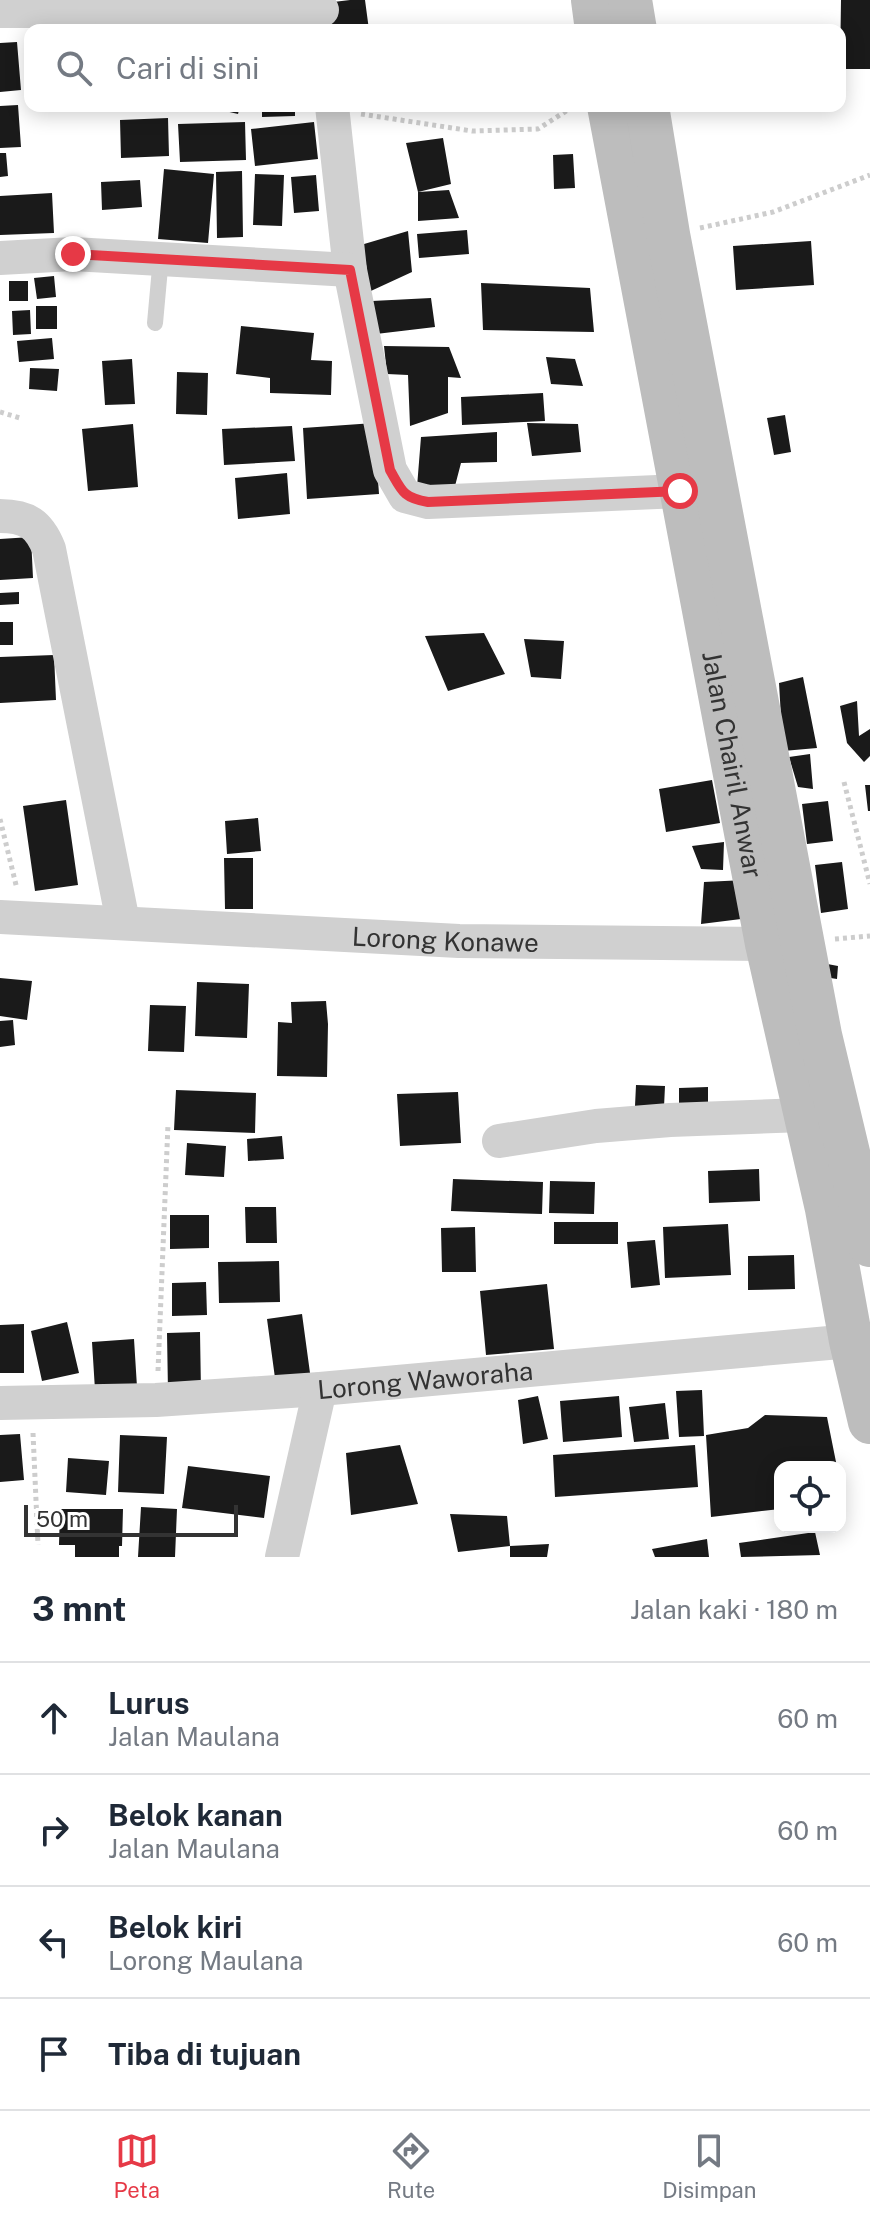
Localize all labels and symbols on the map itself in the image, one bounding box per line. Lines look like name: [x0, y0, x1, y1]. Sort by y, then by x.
route end: [55, 236, 91, 272]
route start: [662, 473, 698, 509]
street label: Jalan Chairil Anwar: [697, 648, 770, 880]
street label: Lorong Konawe: [351, 920, 539, 957]
street label: Lorong Waworaha: [316, 1354, 534, 1405]
scale bar: [24, 1501, 238, 1537]

